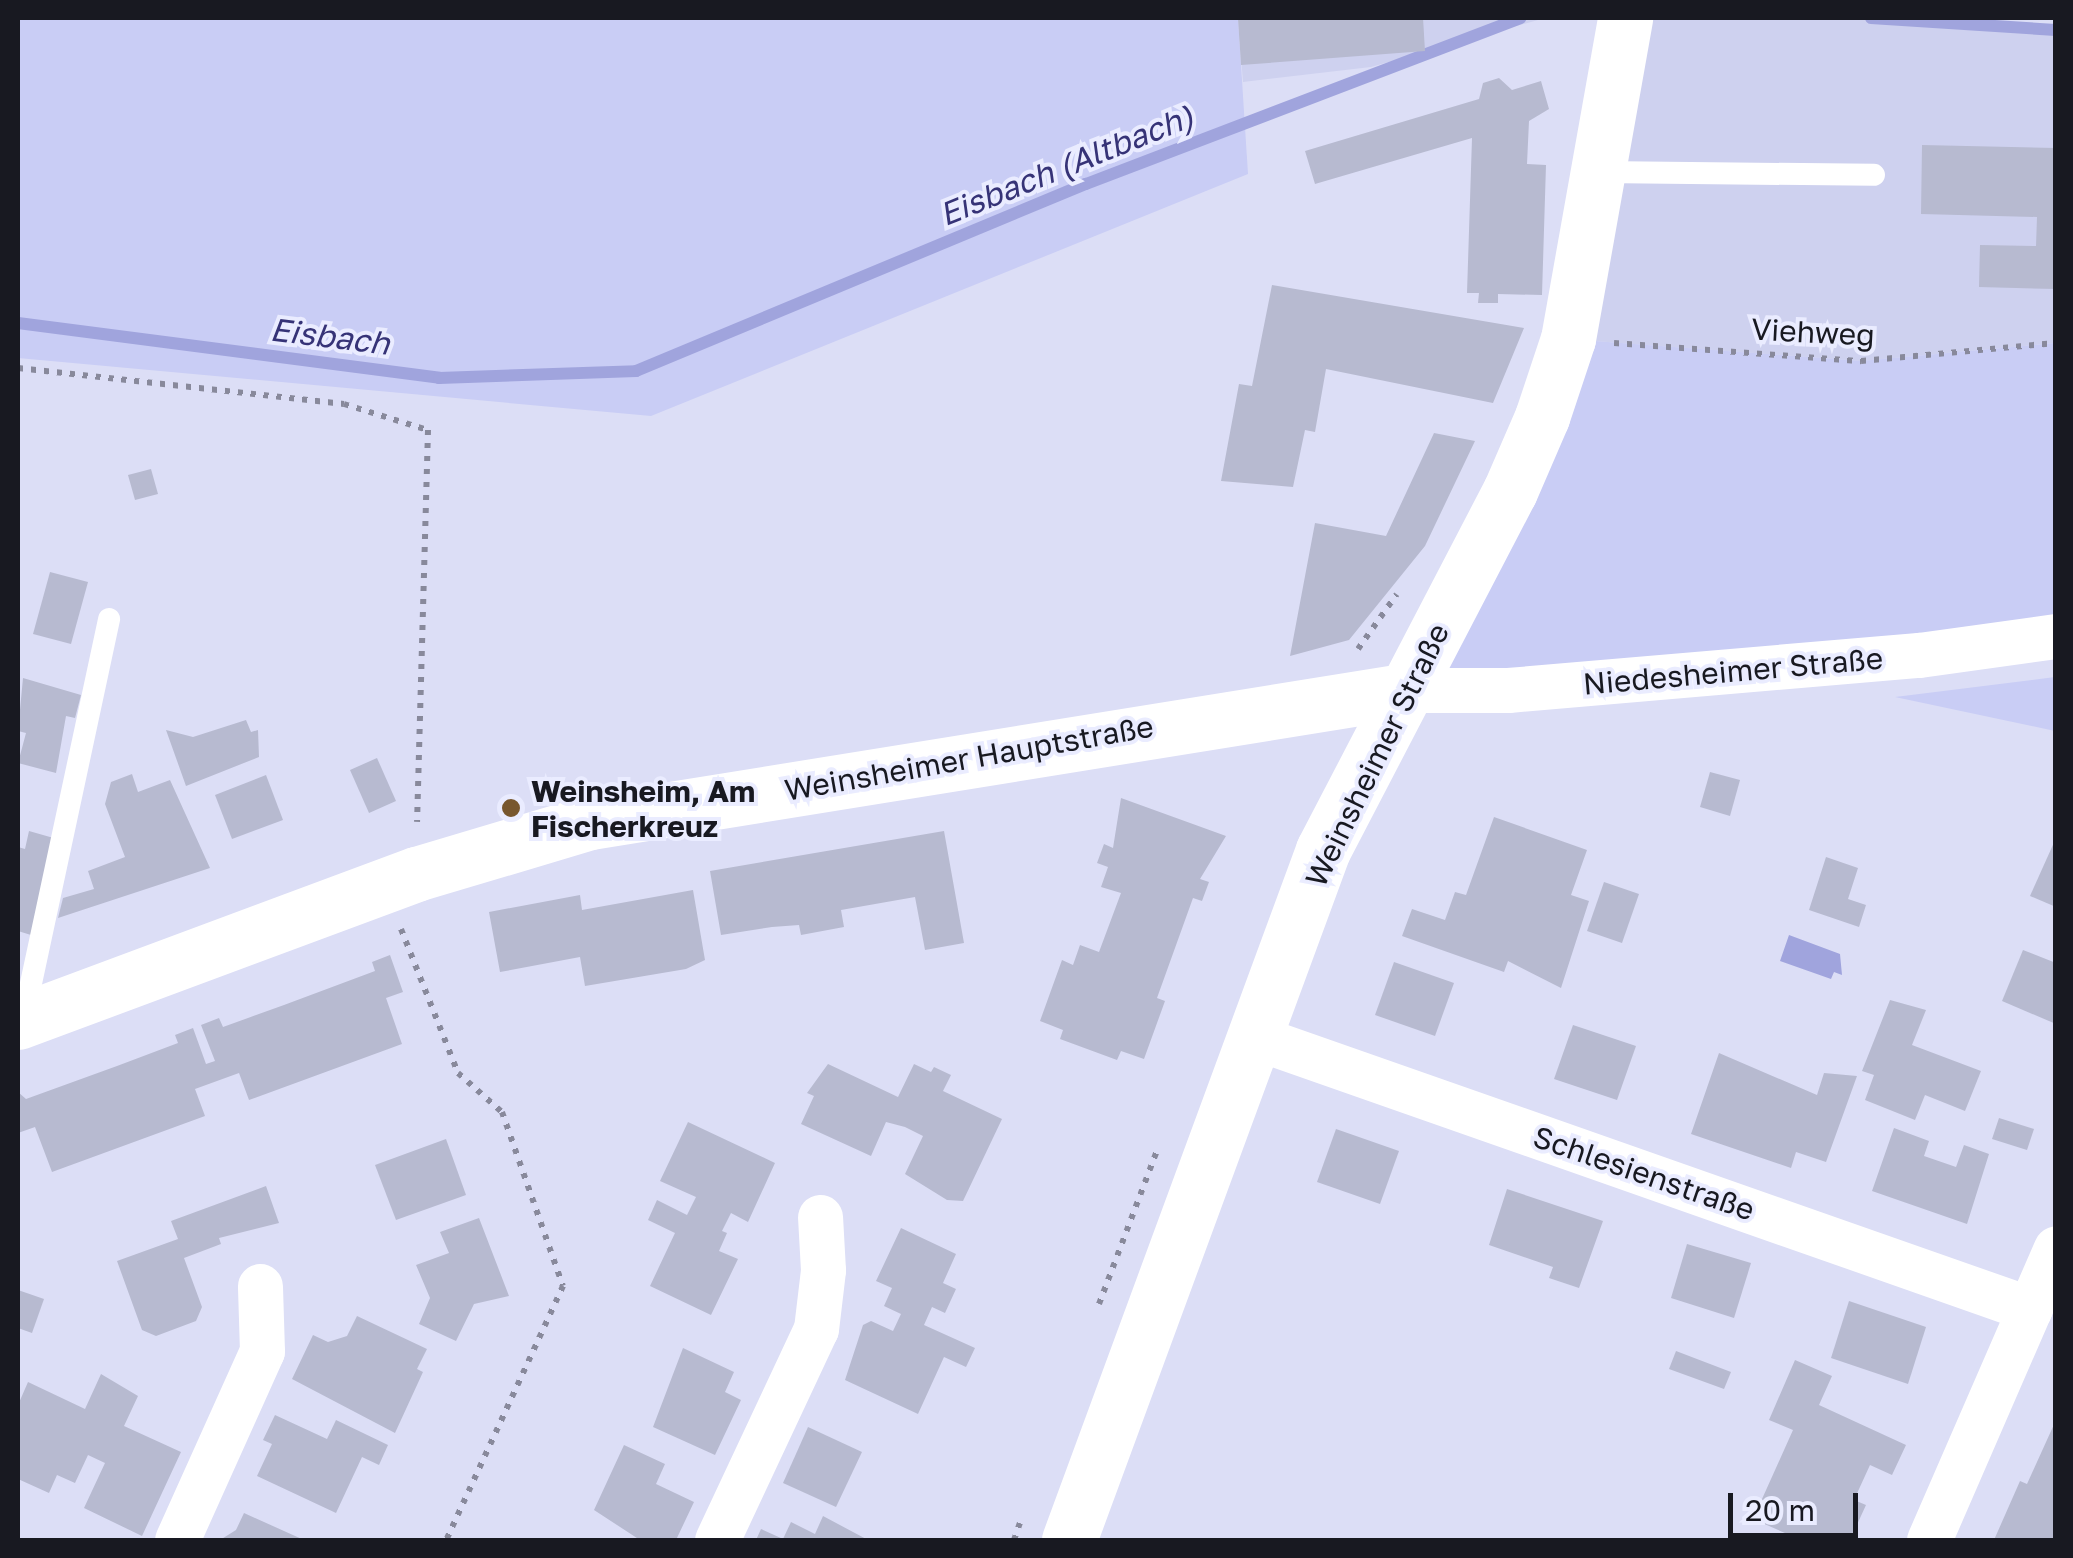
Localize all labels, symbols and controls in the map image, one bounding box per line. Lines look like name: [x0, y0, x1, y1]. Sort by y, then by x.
water label: Eisbach (Altbach): [933, 97, 1199, 233]
water label: Eisbach: [268, 310, 392, 362]
street label: Viehweg: [1750, 311, 1876, 353]
street label: Weinsheimer Straße: [1298, 618, 1456, 892]
street label: Niedesheimer Straße: [1582, 640, 1884, 702]
street label: Weinsheimer Hauptstraße: [782, 708, 1156, 808]
place label: Weinsheim, Am Fischerkreuz: [531, 773, 755, 844]
marker: Weinsheim, Am Fischerkreuz: [500, 797, 522, 819]
street label: Schlesienstraße: [1529, 1118, 1759, 1228]
scale bar: [1733, 1473, 1863, 1535]
text: 20 m: [1745, 1492, 1815, 1528]

